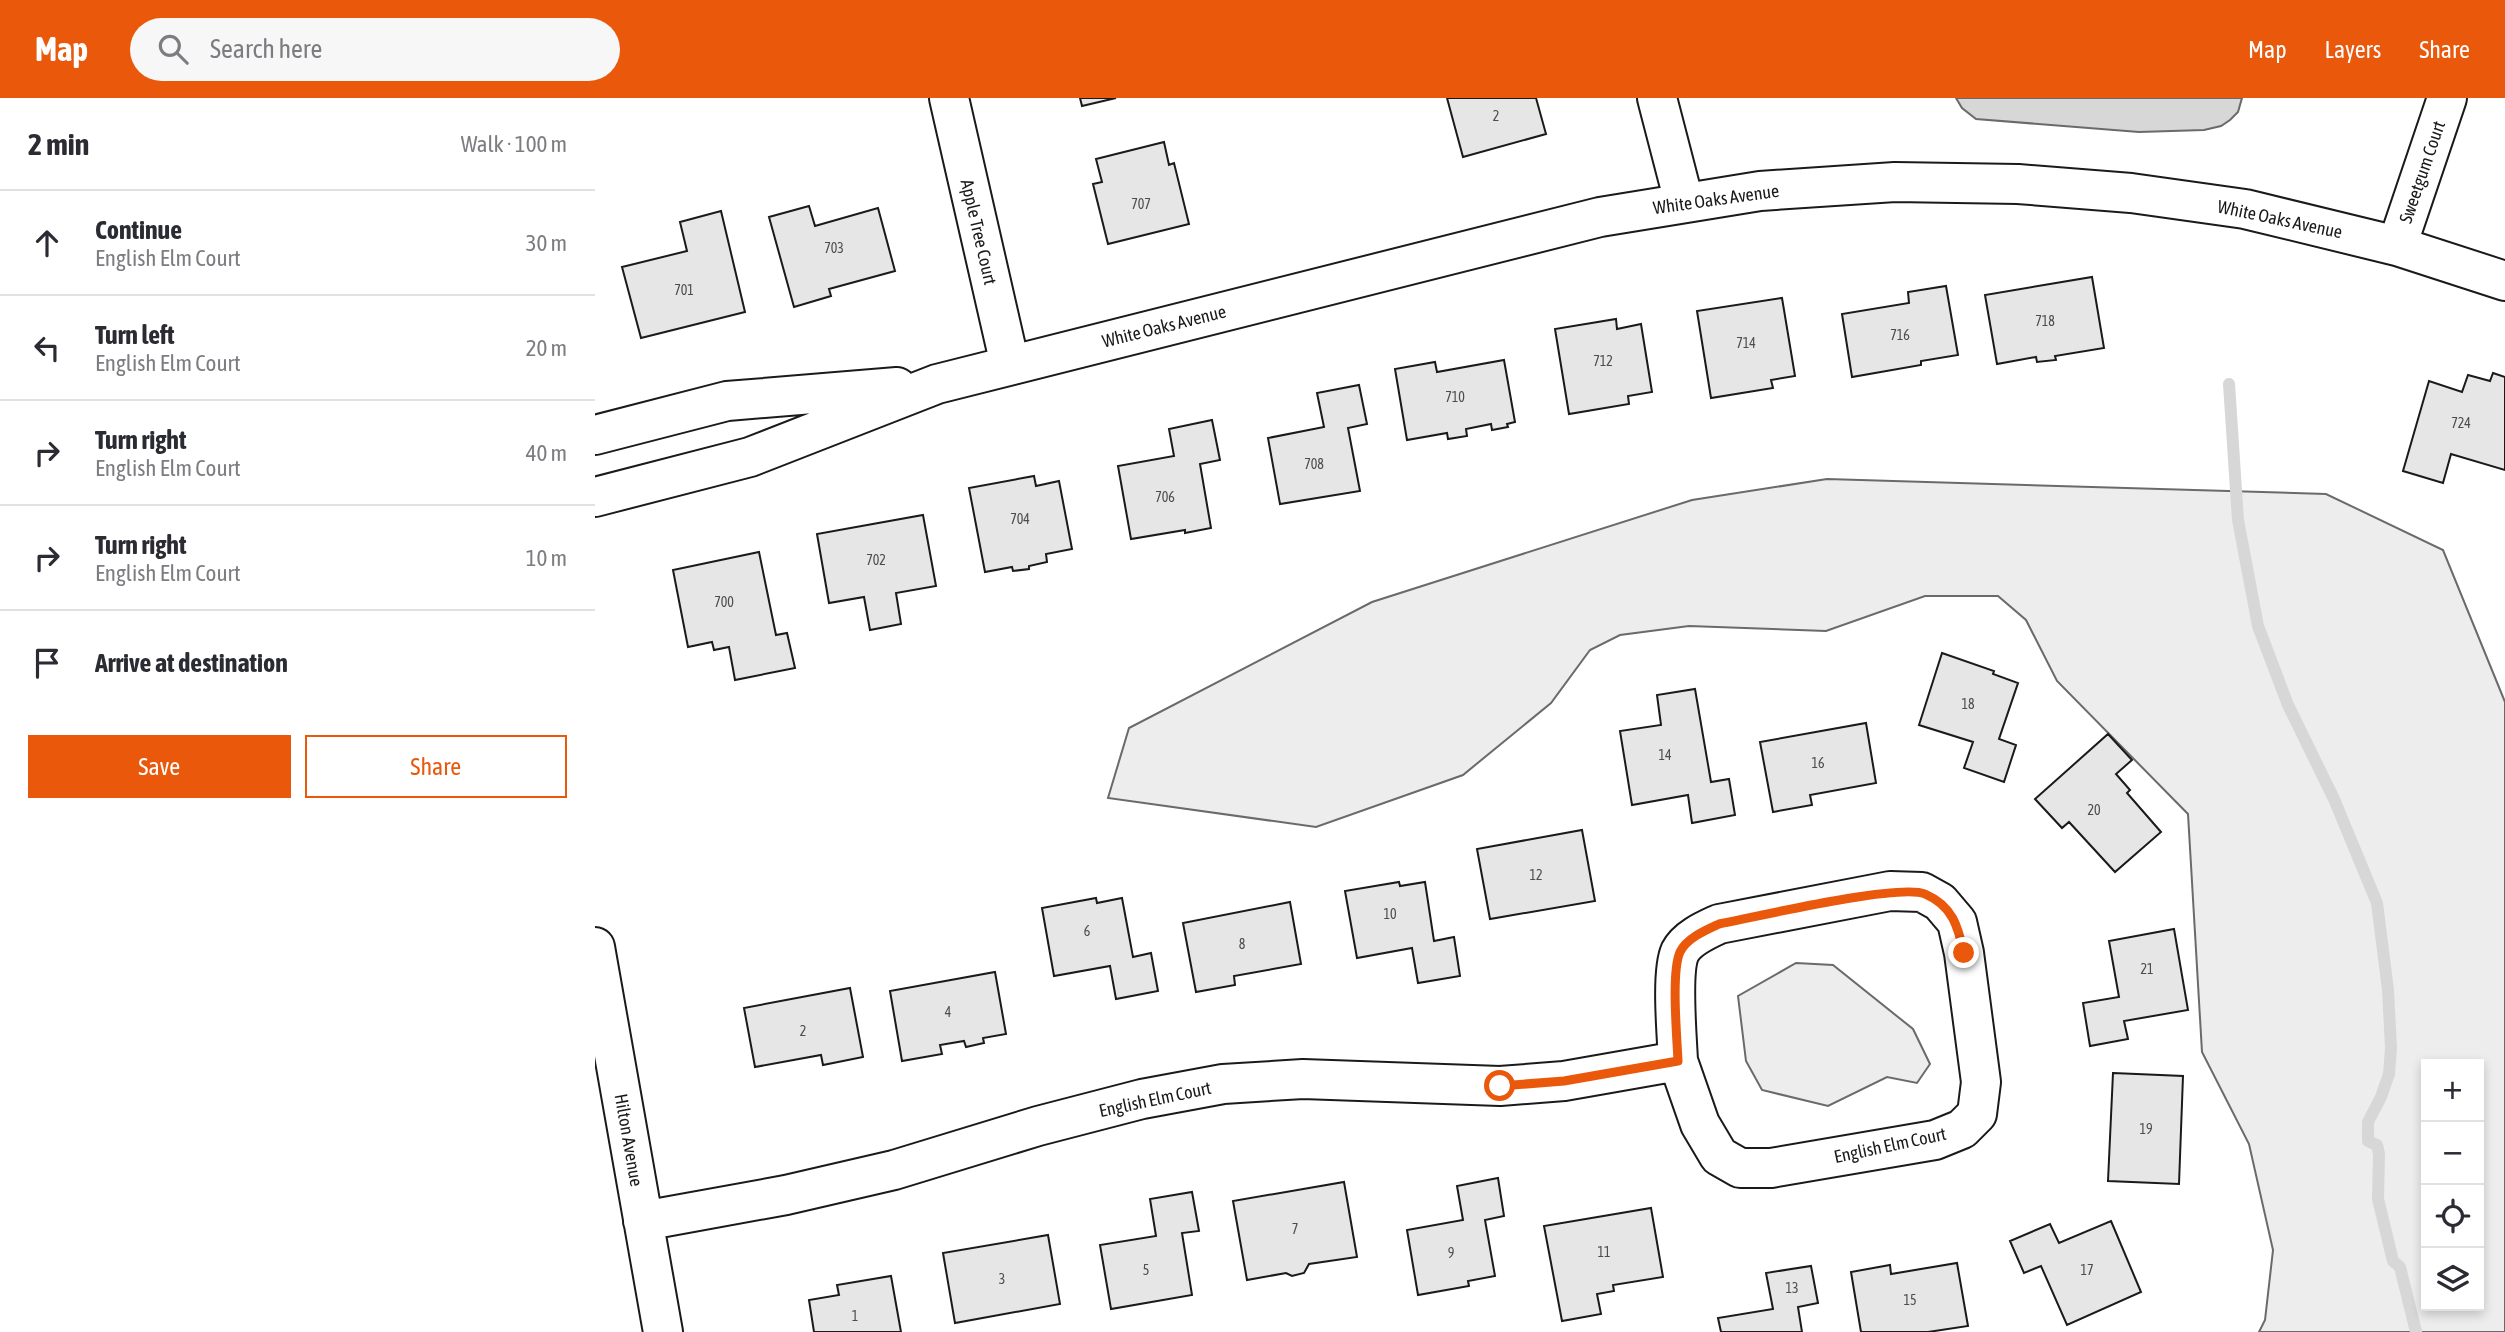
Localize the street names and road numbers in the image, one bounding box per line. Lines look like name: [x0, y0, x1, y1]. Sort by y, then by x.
street label: Sweetgum Court: [2395, 118, 2449, 226]
street label: Apple Tree Court: [957, 177, 1001, 287]
street label: White Oaks Avenue: [1652, 180, 1780, 218]
street label: White Oaks Avenue: [2216, 196, 2344, 242]
street label: White Oaks Avenue: [1100, 300, 1228, 352]
street label: English Elm Court: [1097, 1077, 1213, 1121]
street label: Hilton Avenue: [611, 1092, 647, 1188]
street label: English Elm Court: [1832, 1123, 1948, 1167]

